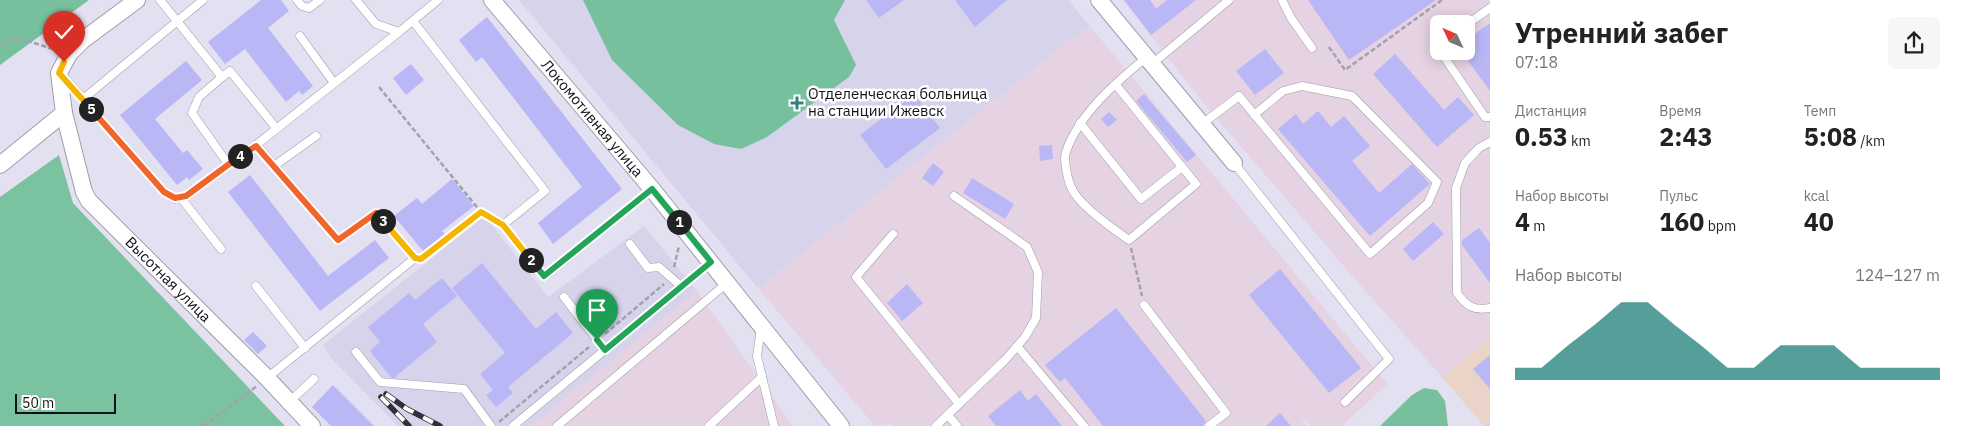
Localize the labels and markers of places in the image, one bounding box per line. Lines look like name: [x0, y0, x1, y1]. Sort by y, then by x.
pin: [43, 11, 85, 62]
place label: Отделенческая больница на станции Ижевск: [808, 84, 987, 120]
pin: 5: [78, 96, 104, 122]
marker: Отделенческая больница на станции Ижевск: [790, 96, 804, 110]
pin: 4: [228, 144, 252, 168]
pin: 3: [370, 208, 396, 234]
pin: 1: [666, 210, 692, 234]
pin: 2: [518, 248, 544, 272]
pin: [576, 289, 618, 340]

